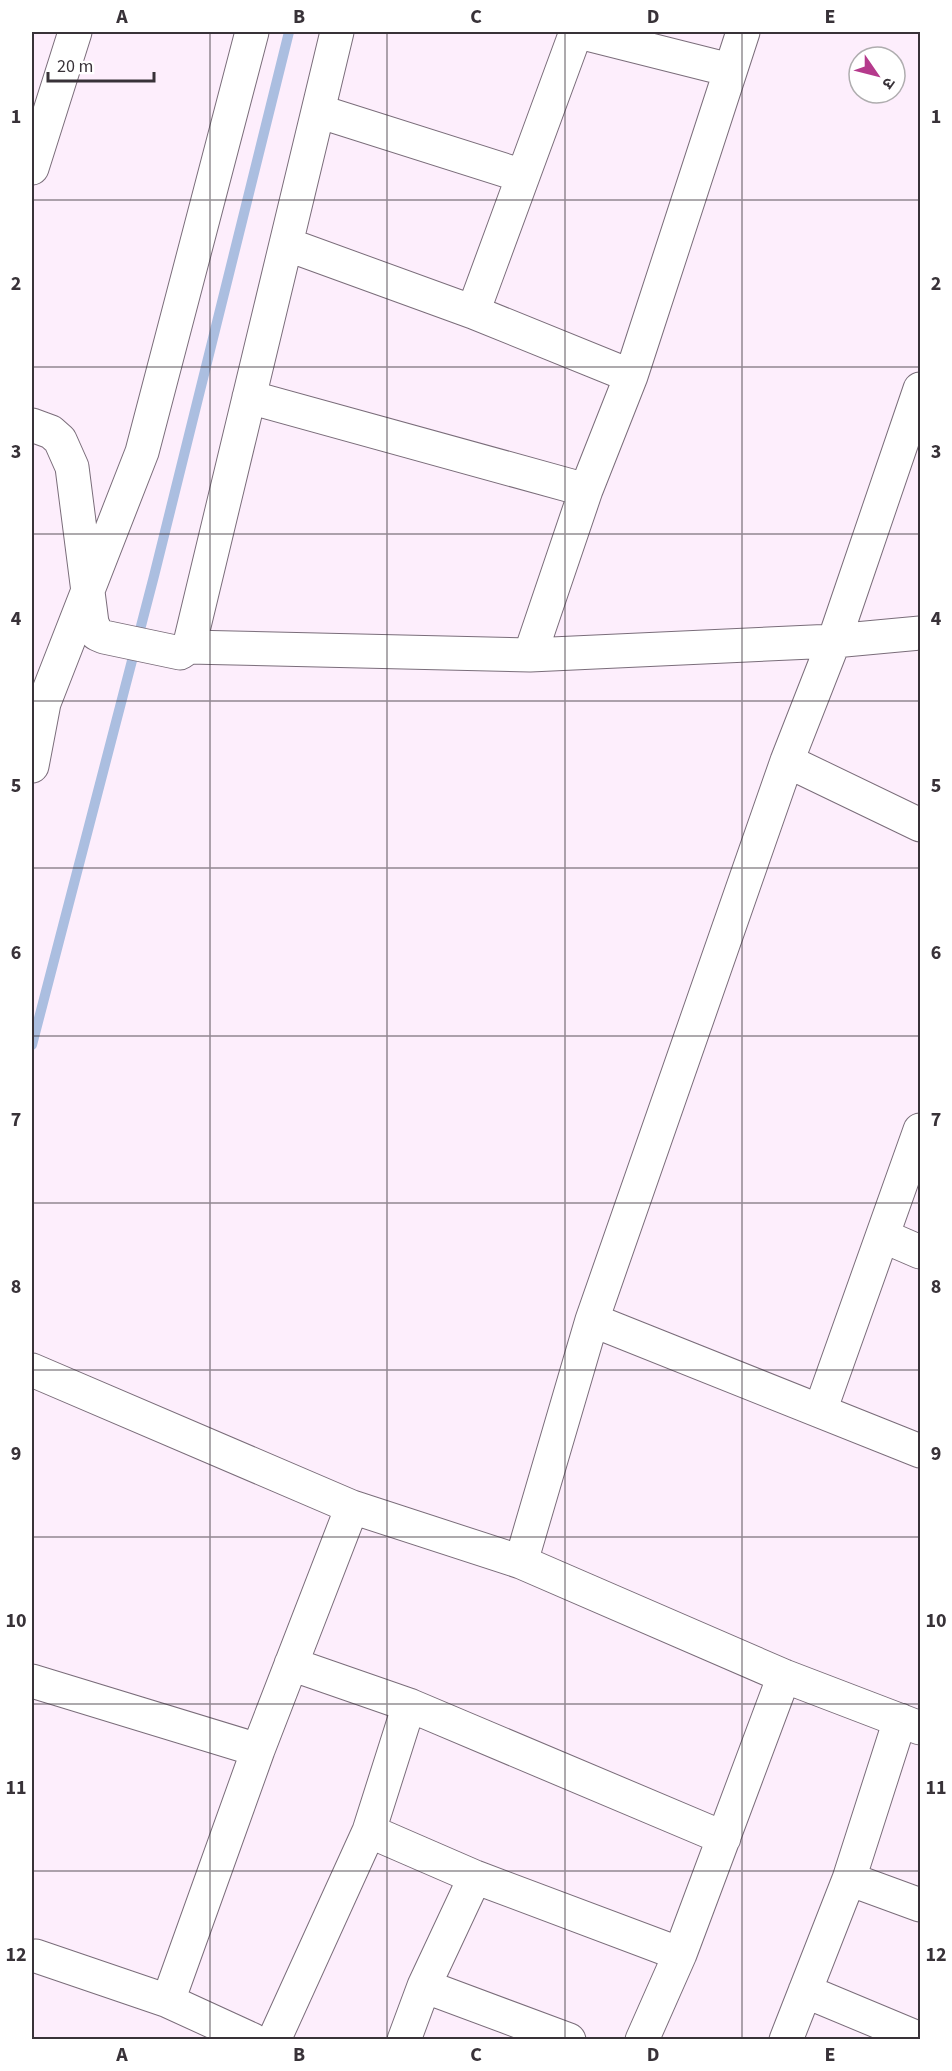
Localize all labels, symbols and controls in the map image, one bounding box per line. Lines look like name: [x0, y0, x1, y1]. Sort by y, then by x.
text: A: [115, 3, 128, 31]
text: B: [293, 3, 305, 31]
text: C: [470, 3, 482, 31]
text: D: [647, 3, 659, 31]
text: E: [825, 3, 835, 31]
scale bar: [48, 45, 154, 83]
north arrow: [847, 45, 907, 105]
text: 20 m: [57, 54, 93, 79]
text: उ: [876, 73, 900, 94]
text: 1: [11, 103, 21, 131]
text: 1: [931, 103, 941, 131]
text: 2: [11, 270, 21, 298]
text: 2: [931, 270, 941, 298]
text: 3: [11, 438, 21, 466]
text: 3: [931, 438, 941, 466]
text: 4: [11, 605, 22, 633]
text: 4: [931, 605, 942, 633]
text: 5: [11, 772, 21, 800]
text: 5: [931, 772, 941, 800]
text: 6: [11, 939, 21, 967]
text: 6: [931, 939, 941, 967]
text: 7: [11, 1106, 21, 1134]
text: 7: [931, 1106, 941, 1134]
text: 8: [11, 1273, 21, 1301]
text: 8: [931, 1273, 941, 1301]
text: 9: [11, 1440, 21, 1468]
text: 9: [931, 1440, 941, 1468]
text: 10: [5, 1607, 27, 1635]
text: 10: [925, 1607, 947, 1635]
text: 11: [5, 1774, 27, 1802]
text: 11: [925, 1774, 947, 1802]
text: 12: [5, 1941, 27, 1969]
text: 12: [925, 1941, 947, 1969]
text: A: [115, 2041, 128, 2069]
text: B: [293, 2041, 305, 2069]
text: C: [470, 2041, 482, 2069]
text: D: [647, 2041, 659, 2069]
text: E: [825, 2041, 835, 2069]

